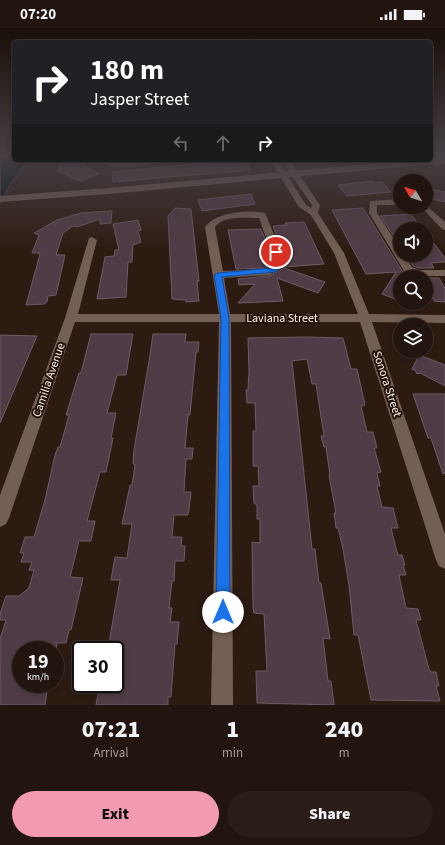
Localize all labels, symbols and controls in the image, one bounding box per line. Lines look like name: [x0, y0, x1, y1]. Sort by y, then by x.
text: 07:20: [20, 4, 56, 25]
text: 180 m: [90, 50, 164, 90]
icon: right: [24, 56, 76, 108]
text: Jasper Street: [90, 87, 189, 112]
icon: left: [170, 132, 192, 154]
icon: ahead: [212, 132, 234, 154]
icon: right: [254, 132, 276, 154]
north arrow: [393, 174, 433, 214]
map controls: [393, 174, 433, 358]
button: sound: [393, 222, 433, 262]
pin: [259, 235, 293, 269]
icon: arrive: [265, 241, 287, 263]
button: search: [393, 270, 433, 310]
street label: Laviana Street: [246, 310, 318, 327]
button: layers: [393, 318, 433, 358]
street label: Camilia Avenue: [28, 341, 70, 419]
street label: Sonora Street: [368, 349, 406, 419]
position arrow: [202, 591, 244, 633]
speed limit sign: 30: [72, 641, 124, 693]
text: 19: [27, 648, 49, 676]
text: km/h: [27, 670, 49, 684]
text: 07:21: [82, 712, 140, 747]
text: 1: [226, 712, 239, 747]
text: 240: [325, 712, 363, 747]
text: Arrival: [94, 744, 129, 762]
text: min: [222, 744, 243, 762]
text: m: [339, 744, 349, 762]
button: Exit: [12, 791, 219, 837]
button: Share: [227, 791, 433, 837]

